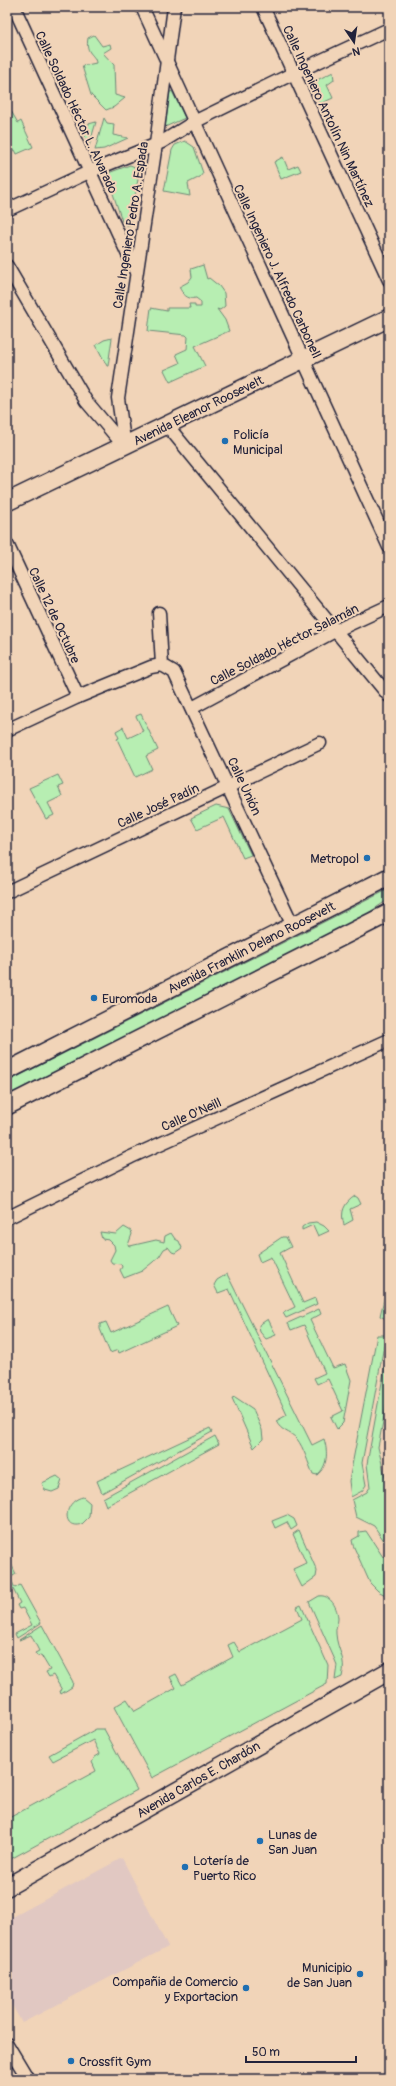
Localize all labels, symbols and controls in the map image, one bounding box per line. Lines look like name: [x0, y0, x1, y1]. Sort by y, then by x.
north arrow: [334, 22, 374, 62]
street label: Calle Ingeniero Antolín Nin Martínez: [280, 23, 378, 209]
street label: Calle Soldado Héctor L. Alvarado: [31, 29, 121, 196]
street label: Calle Ingeniero Pedro A. Espada: [110, 141, 152, 310]
street label: Calle Ingeniero J. Alfredo Carbonell: [230, 182, 325, 361]
street label: Avenida Eleanor Roosevelt: [131, 372, 267, 449]
place label: Policía Municipal: [233, 427, 283, 458]
marker: Policía Municipal: [220, 436, 230, 446]
street label: Calle 12 de Octubre: [25, 565, 84, 667]
street label: Calle Soldado Héctor Salamán: [207, 600, 361, 689]
street label: Calle Unión: [224, 755, 264, 818]
street label: Calle José Padín: [115, 780, 202, 832]
place label: Metropol: [310, 851, 359, 867]
marker: Metropol: [362, 853, 372, 863]
street label: Avenida Franklin Delano Roosevelt: [165, 898, 339, 997]
place label: Euromoda: [102, 991, 157, 1007]
marker: Euromoda: [89, 993, 99, 1003]
street label: Calle O'Neill: [159, 1095, 224, 1135]
street label: Avenida Carlos E. Chardón: [134, 1738, 263, 1822]
place label: Lunas de San Juan: [268, 1827, 317, 1858]
marker: Lunas de San Juan: [255, 1836, 265, 1846]
place label: Lotería de Puerto Rico: [193, 1853, 256, 1884]
marker: Lotería de Puerto Rico: [180, 1862, 190, 1872]
place label: Municipio de San Juan: [287, 1960, 352, 1991]
marker: Municipio de San Juan: [355, 1969, 365, 1979]
place label: Compañia de Comercio y Exportacion: [112, 1974, 238, 2005]
marker: Compañia de Comercio y Exportacion: [241, 1983, 251, 1993]
scale bar: [246, 2038, 356, 2064]
text: 50 m: [252, 2045, 280, 2060]
place label: Crossfit Gym: [79, 2054, 151, 2070]
marker: Crossfit Gym: [66, 2056, 76, 2066]

